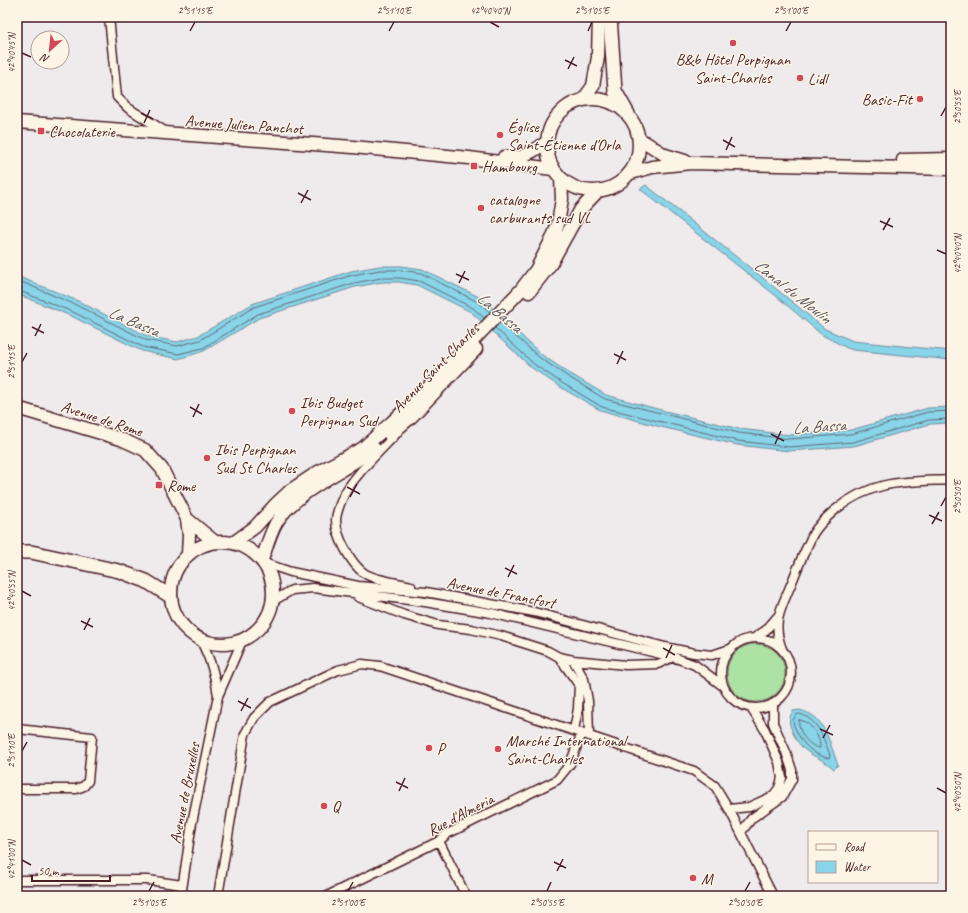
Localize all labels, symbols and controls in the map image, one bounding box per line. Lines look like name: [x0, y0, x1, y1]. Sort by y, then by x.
text: 2°51'15"E: [178, 4, 214, 17]
text: 2°51'10"E: [377, 4, 413, 17]
text: 42°40'40"N: [470, 4, 512, 17]
text: 2°51'05"E: [575, 4, 611, 17]
text: 2°51'00"E: [774, 4, 810, 17]
north arrow: [30, 30, 70, 70]
text: 42°40'45"N: [5, 31, 18, 73]
marker: B&b Hôtel Perpignan Saint-Charles: [728, 38, 738, 48]
text: N: [37, 50, 52, 67]
place label: B&b Hôtel Perpignan Saint-Charles: [676, 50, 791, 88]
place label: Lidl: [808, 69, 830, 89]
marker: Lidl: [795, 73, 805, 83]
text: 2°50'55"E: [951, 88, 964, 124]
place label: Basic-Fit: [862, 90, 914, 110]
marker: Basic-Fit: [915, 94, 925, 104]
street label: Avenue Julien Panchot: [184, 111, 305, 139]
place label: Église Saint-Étienne d'Orla: [508, 117, 622, 155]
place label: Chocolaterie: [49, 122, 116, 142]
marker: Chocolaterie: [36, 126, 46, 136]
marker: Église Saint-Étienne d'Orla: [495, 130, 505, 140]
place label: Hambourg: [482, 157, 538, 177]
marker: Hambourg: [469, 161, 479, 171]
place label: catalogne carburants sud VL: [489, 190, 591, 228]
marker: catalogne carburants sud VL: [476, 203, 486, 213]
text: 42°40'40"N: [951, 232, 964, 274]
water label: Canal du Moulin: [750, 255, 837, 329]
water label: La Bassa: [473, 287, 528, 339]
water label: La Bassa: [105, 301, 164, 342]
street label: Avenue Saint-Charles: [388, 318, 485, 417]
text: 2°51'15"E: [5, 343, 18, 379]
place label: Ibis Budget Perpignan Sud: [300, 393, 380, 431]
street label: Avenue de Rome: [59, 396, 147, 442]
marker: Ibis Budget Perpignan Sud: [287, 406, 297, 416]
water label: La Bassa: [792, 414, 848, 439]
place label: Ibis Perpignan Sud St Charles: [215, 440, 298, 478]
marker: Ibis Perpignan Sud St Charles: [202, 453, 212, 463]
place label: Rome: [167, 476, 197, 496]
text: 2°50'50"E: [951, 478, 964, 514]
marker: Rome: [154, 480, 164, 490]
text: 42°40'55"N: [5, 569, 18, 611]
street label: Avenue de Francfort: [445, 573, 559, 614]
place label: Marché International Saint-Charles: [506, 731, 629, 769]
text: 2°51'10"E: [5, 732, 18, 768]
street label: Avenue de Bruxelles: [165, 739, 205, 846]
place label: P: [437, 739, 447, 759]
marker: P: [424, 743, 434, 753]
marker: Marché International Saint-Charles: [493, 744, 503, 754]
text: 42°40'50"N: [951, 771, 964, 813]
street label: Rue d'Almeria: [424, 788, 498, 841]
place label: Q: [332, 797, 342, 817]
marker: Q: [319, 801, 329, 811]
legend: [808, 831, 938, 883]
text: 42°41'00"N: [5, 838, 18, 880]
text: Road: [844, 839, 866, 855]
scale bar: [32, 857, 110, 883]
text: Water: [844, 859, 872, 875]
text: 50 m: [38, 863, 60, 879]
place label: M: [701, 869, 714, 889]
marker: M: [688, 873, 698, 883]
text: 2°51'05"E: [132, 896, 168, 909]
text: 2°51'00"E: [331, 896, 367, 909]
text: 2°50'55"E: [530, 896, 566, 909]
text: 2°50'50"E: [728, 896, 764, 909]

